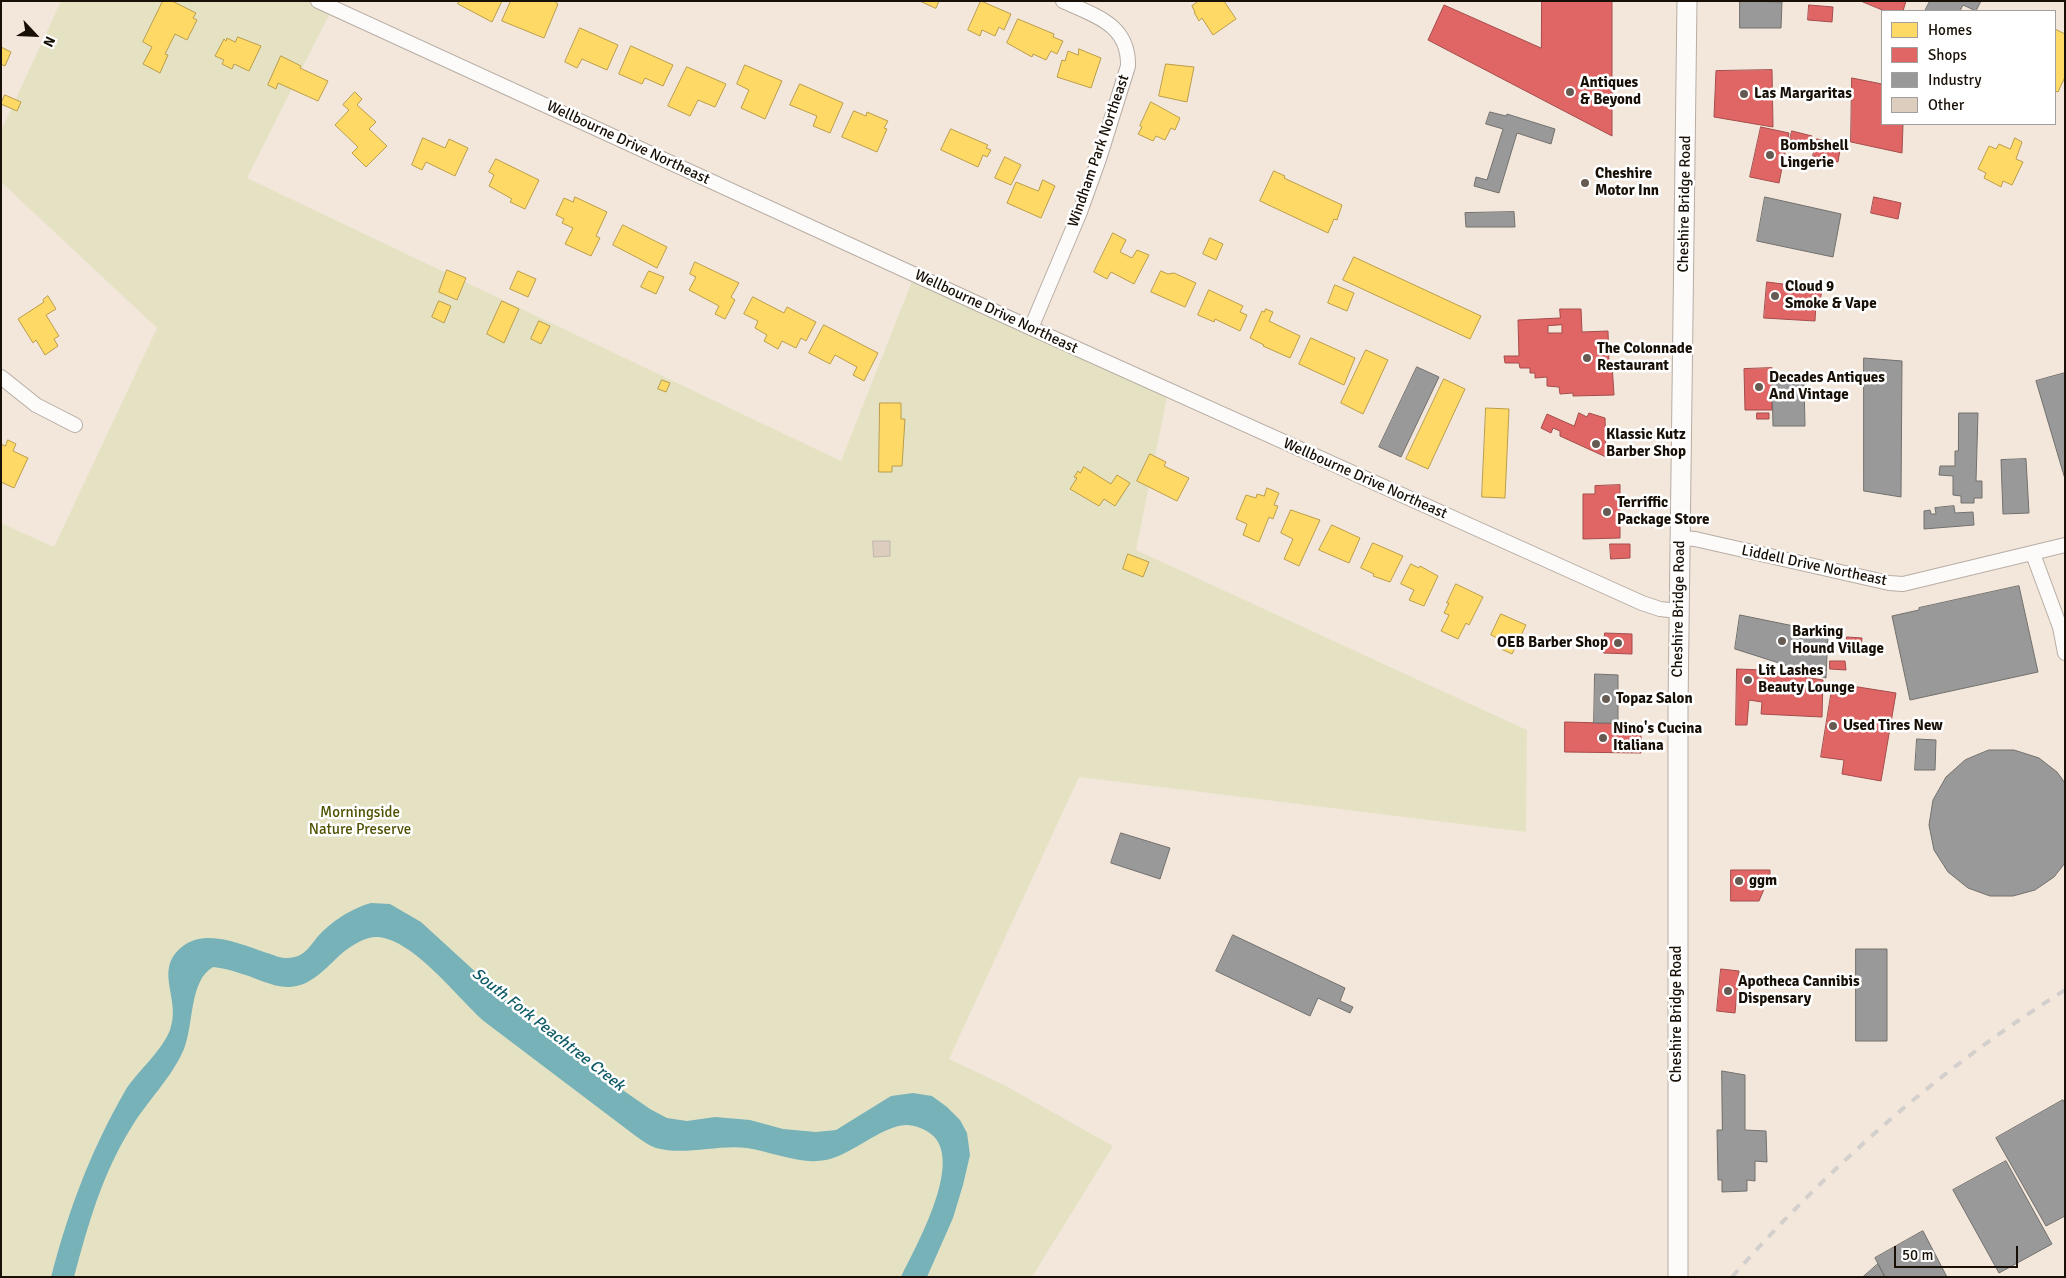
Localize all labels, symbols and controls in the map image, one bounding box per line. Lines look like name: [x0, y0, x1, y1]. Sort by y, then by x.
north arrow: [10, 10, 60, 60]
legend: [1881, 10, 2056, 125]
text: Homes: [1928, 21, 1972, 39]
text: N: [39, 34, 59, 50]
text: Shops: [1928, 46, 1967, 64]
text: Industry: [1928, 71, 1981, 89]
street label: Windham Park Northeast: [1064, 72, 1134, 230]
place label: Antiques & Beyond: [1580, 74, 1641, 109]
place label: Las Margaritas: [1754, 85, 1852, 103]
marker: Antiques & Beyond: [1564, 86, 1576, 98]
marker: Las Margaritas: [1738, 88, 1750, 100]
text: Other: [1928, 96, 1964, 114]
street label: Wellbourne Drive Northeast: [544, 97, 712, 189]
street label: Cheshire Bridge Road: [1675, 135, 1695, 273]
place label: Bombshell Lingerie: [1780, 137, 1849, 172]
marker: Bombshell Lingerie: [1764, 149, 1776, 161]
place label: Cheshire Motor Inn: [1595, 165, 1659, 200]
marker: Cheshire Motor Inn: [1579, 177, 1591, 189]
street label: Wellbourne Drive Northeast: [912, 266, 1080, 358]
place label: Cloud 9 Smoke & Vape: [1785, 278, 1877, 313]
marker: Cloud 9 Smoke & Vape: [1769, 290, 1781, 302]
place label: The Colonnade Restaurant: [1597, 340, 1692, 375]
marker: The Colonnade Restaurant: [1581, 352, 1593, 364]
place label: Decades Antiques And Vintage: [1769, 369, 1885, 404]
marker: Decades Antiques And Vintage: [1753, 381, 1765, 393]
place label: Klassic Kutz Barber Shop: [1606, 426, 1686, 461]
street label: Wellbourne Drive Northeast: [1280, 435, 1450, 523]
marker: Klassic Kutz Barber Shop: [1590, 438, 1602, 450]
place label: Terriffic Package Store: [1617, 494, 1709, 529]
marker: Terriffic Package Store: [1601, 506, 1613, 518]
street label: Cheshire Bridge Road: [1669, 540, 1689, 678]
street label: Liddell Drive Northeast: [1740, 542, 1888, 590]
place label: Barking Hound Village: [1792, 623, 1884, 658]
place label: OEB Barber Shop: [1497, 634, 1608, 652]
marker: Barking Hound Village: [1776, 635, 1788, 647]
marker: OEB Barber Shop: [1612, 637, 1624, 649]
place label: Lit Lashes Beauty Lounge: [1758, 662, 1855, 697]
marker: Lit Lashes Beauty Lounge: [1742, 674, 1754, 686]
place label: Topaz Salon: [1616, 690, 1693, 708]
marker: Topaz Salon: [1600, 693, 1612, 705]
place label: Used Tires New: [1843, 717, 1943, 735]
place label: Nino's Cucina Italiana: [1613, 720, 1702, 755]
marker: Used Tires New: [1827, 720, 1839, 732]
marker: Nino's Cucina Italiana: [1597, 732, 1609, 744]
park label: Morningside Nature Preserve: [309, 804, 411, 839]
place label: ggm: [1749, 872, 1777, 890]
marker: ggm: [1733, 875, 1745, 887]
street label: Cheshire Bridge Road: [1668, 945, 1686, 1083]
water label: South Fork Peachtree Creek: [468, 964, 628, 1096]
place label: Apotheca Cannibis Dispensary: [1738, 973, 1860, 1008]
marker: Apotheca Cannibis Dispensary: [1722, 985, 1734, 997]
scale bar: [1896, 1236, 2020, 1268]
text: 50 m: [1902, 1246, 1933, 1264]

